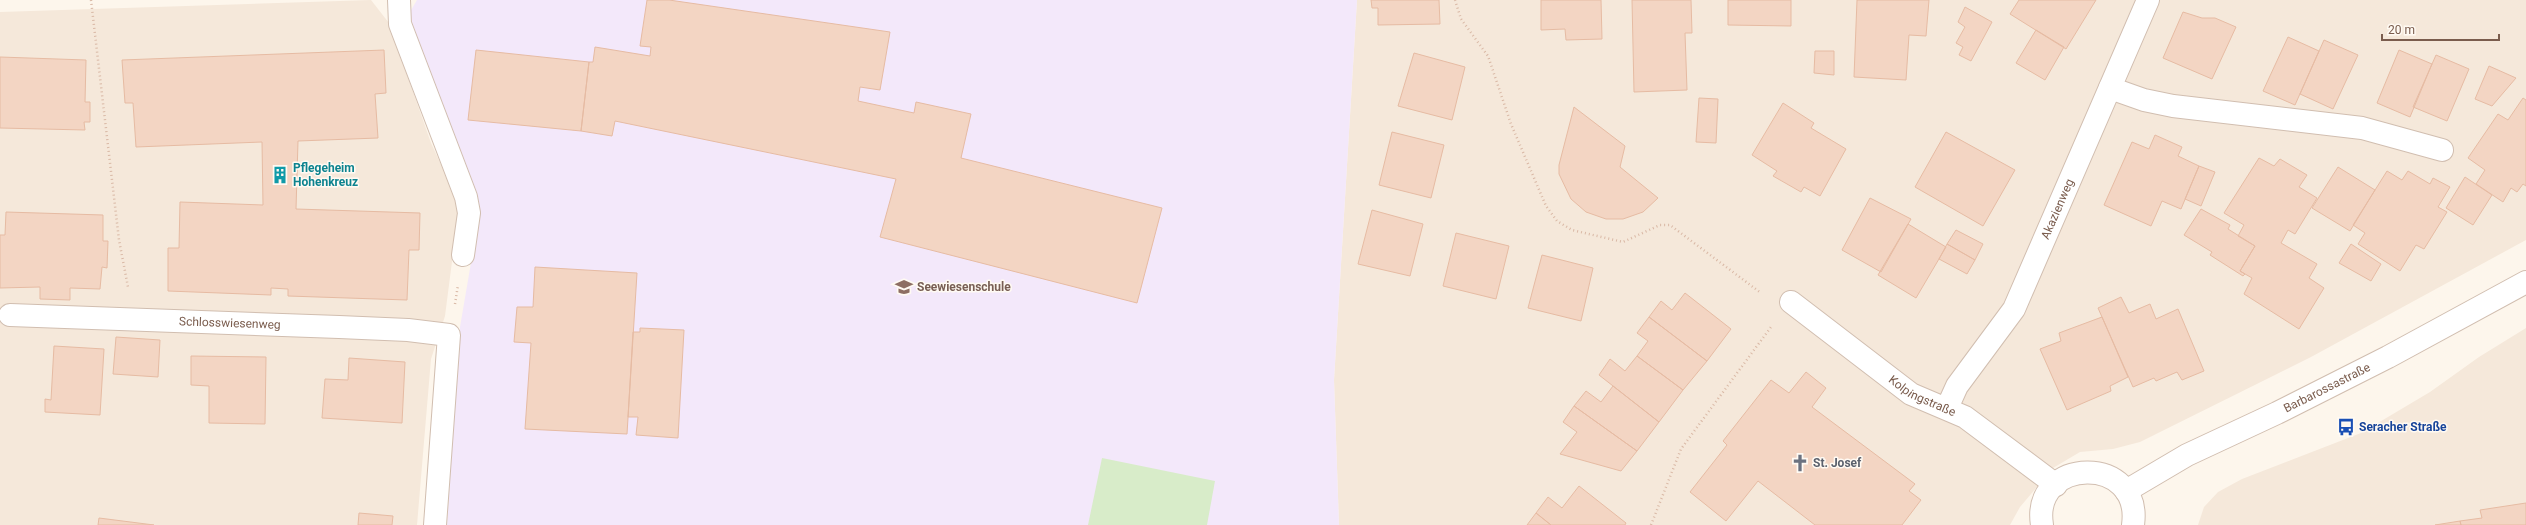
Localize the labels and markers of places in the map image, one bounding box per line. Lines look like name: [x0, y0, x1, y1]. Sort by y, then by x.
place label: Pflegeheim Hohenkreuz: [293, 161, 358, 189]
building icon: Pflegeheim Hohenkreuz: [270, 165, 290, 185]
school or university icon: Seewiesenschule: [894, 277, 914, 297]
place label: Seewiesenschule: [917, 280, 1011, 294]
bus stop icon: Seracher Straße: [2336, 417, 2356, 437]
place label: Seracher Straße: [2359, 420, 2447, 434]
church icon: St. Josef: [1790, 453, 1810, 473]
place label: St. Josef: [1813, 456, 1862, 470]

